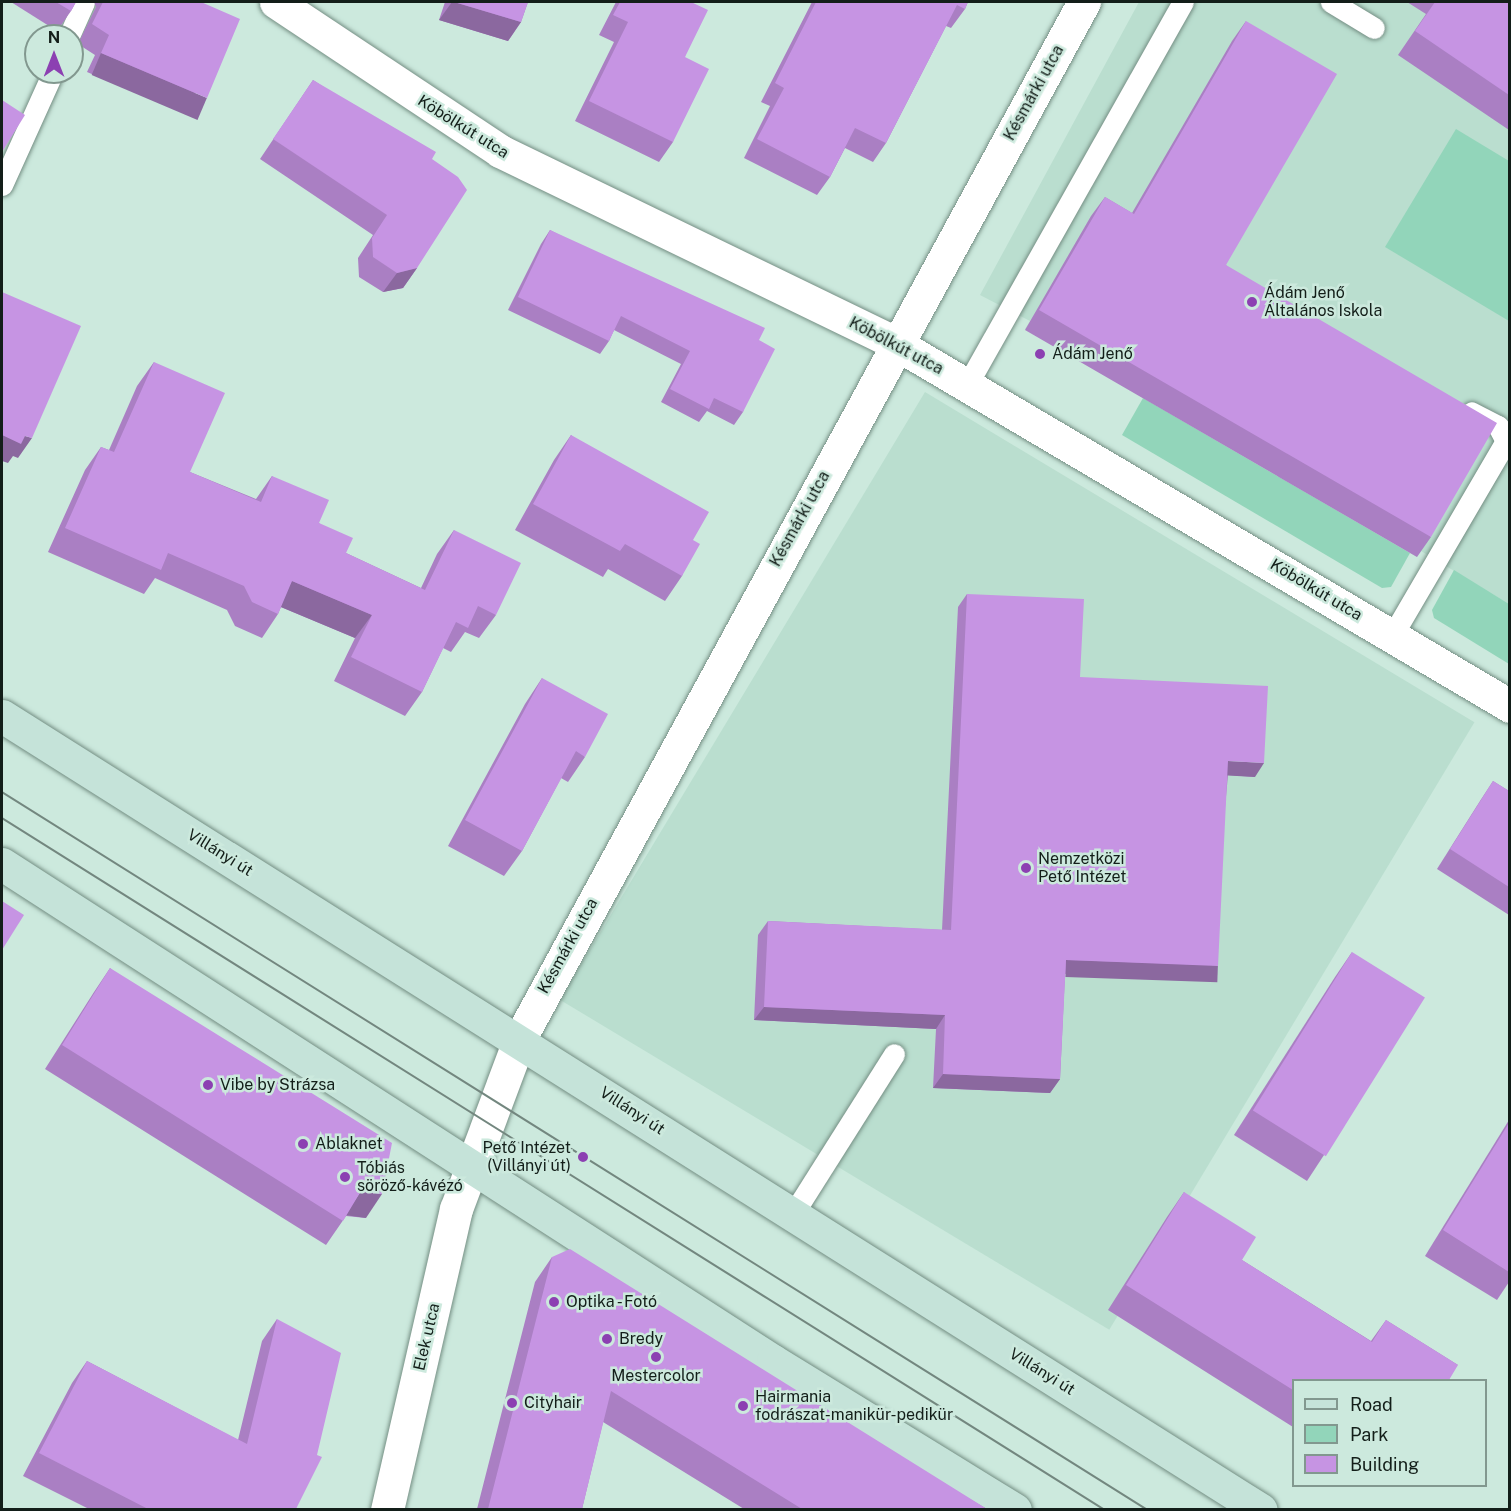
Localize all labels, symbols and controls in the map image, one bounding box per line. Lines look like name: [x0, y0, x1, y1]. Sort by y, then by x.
north arrow: [24, 24, 84, 84]
text: N: [48, 28, 60, 47]
street label: Késmárki utca: [1000, 42, 1068, 144]
street label: Köbölkút utca: [414, 91, 512, 163]
place label: Ádám Jenő Általános Iskola: [1264, 283, 1382, 321]
marker: Ádám Jenő Általános Iskola: [1245, 295, 1259, 309]
street label: Köbölkút utca: [846, 313, 946, 379]
place label: Ádám Jenő: [1052, 344, 1133, 364]
marker: Ádám Jenő: [1033, 347, 1047, 361]
street label: Késmárki utca: [766, 468, 834, 570]
street label: Köbölkút utca: [1267, 555, 1365, 625]
street label: Villányi út: [184, 825, 256, 881]
place label: Nemzetközi Pető Intézet: [1038, 849, 1127, 887]
marker: Nemzetközi Pető Intézet: [1019, 861, 1033, 875]
street label: Késmárki utca: [534, 895, 602, 997]
place label: Vibe by Strázsa: [220, 1075, 335, 1095]
marker: Vibe by Strázsa: [201, 1078, 215, 1092]
street label: Villányi út: [596, 1083, 668, 1139]
place label: Ablaknet: [315, 1134, 383, 1154]
marker: Ablaknet: [296, 1137, 310, 1151]
place label: Pető Intézet (Villányi út): [482, 1138, 571, 1176]
marker: Pető Intézet (Villányi út): [576, 1150, 590, 1164]
place label: Tóbiás söröző-kávézó: [357, 1158, 463, 1196]
marker: Tóbiás söröző-kávézó: [338, 1170, 352, 1184]
place label: Optika - Fotó: [566, 1292, 662, 1312]
marker: Optika - Fotó: [547, 1295, 561, 1309]
street label: Elek utca: [410, 1301, 444, 1373]
place label: Bredy: [619, 1329, 663, 1349]
marker: Bredy: [600, 1332, 614, 1346]
street label: Villányi út: [1006, 1344, 1078, 1400]
marker: Mestercolor: [649, 1350, 663, 1364]
place label: Mestercolor: [611, 1366, 701, 1386]
legend: [1292, 1379, 1487, 1487]
place label: Hairmania fodrászat-manikür-pedikür: [755, 1387, 953, 1425]
place label: Cityhair: [524, 1393, 582, 1413]
text: Road: [1350, 1394, 1393, 1415]
marker: Cityhair: [505, 1396, 519, 1410]
marker: Hairmania fodrászat-manikür-pedikür: [736, 1399, 750, 1413]
text: Park: [1350, 1424, 1388, 1445]
text: Building: [1350, 1454, 1419, 1475]

